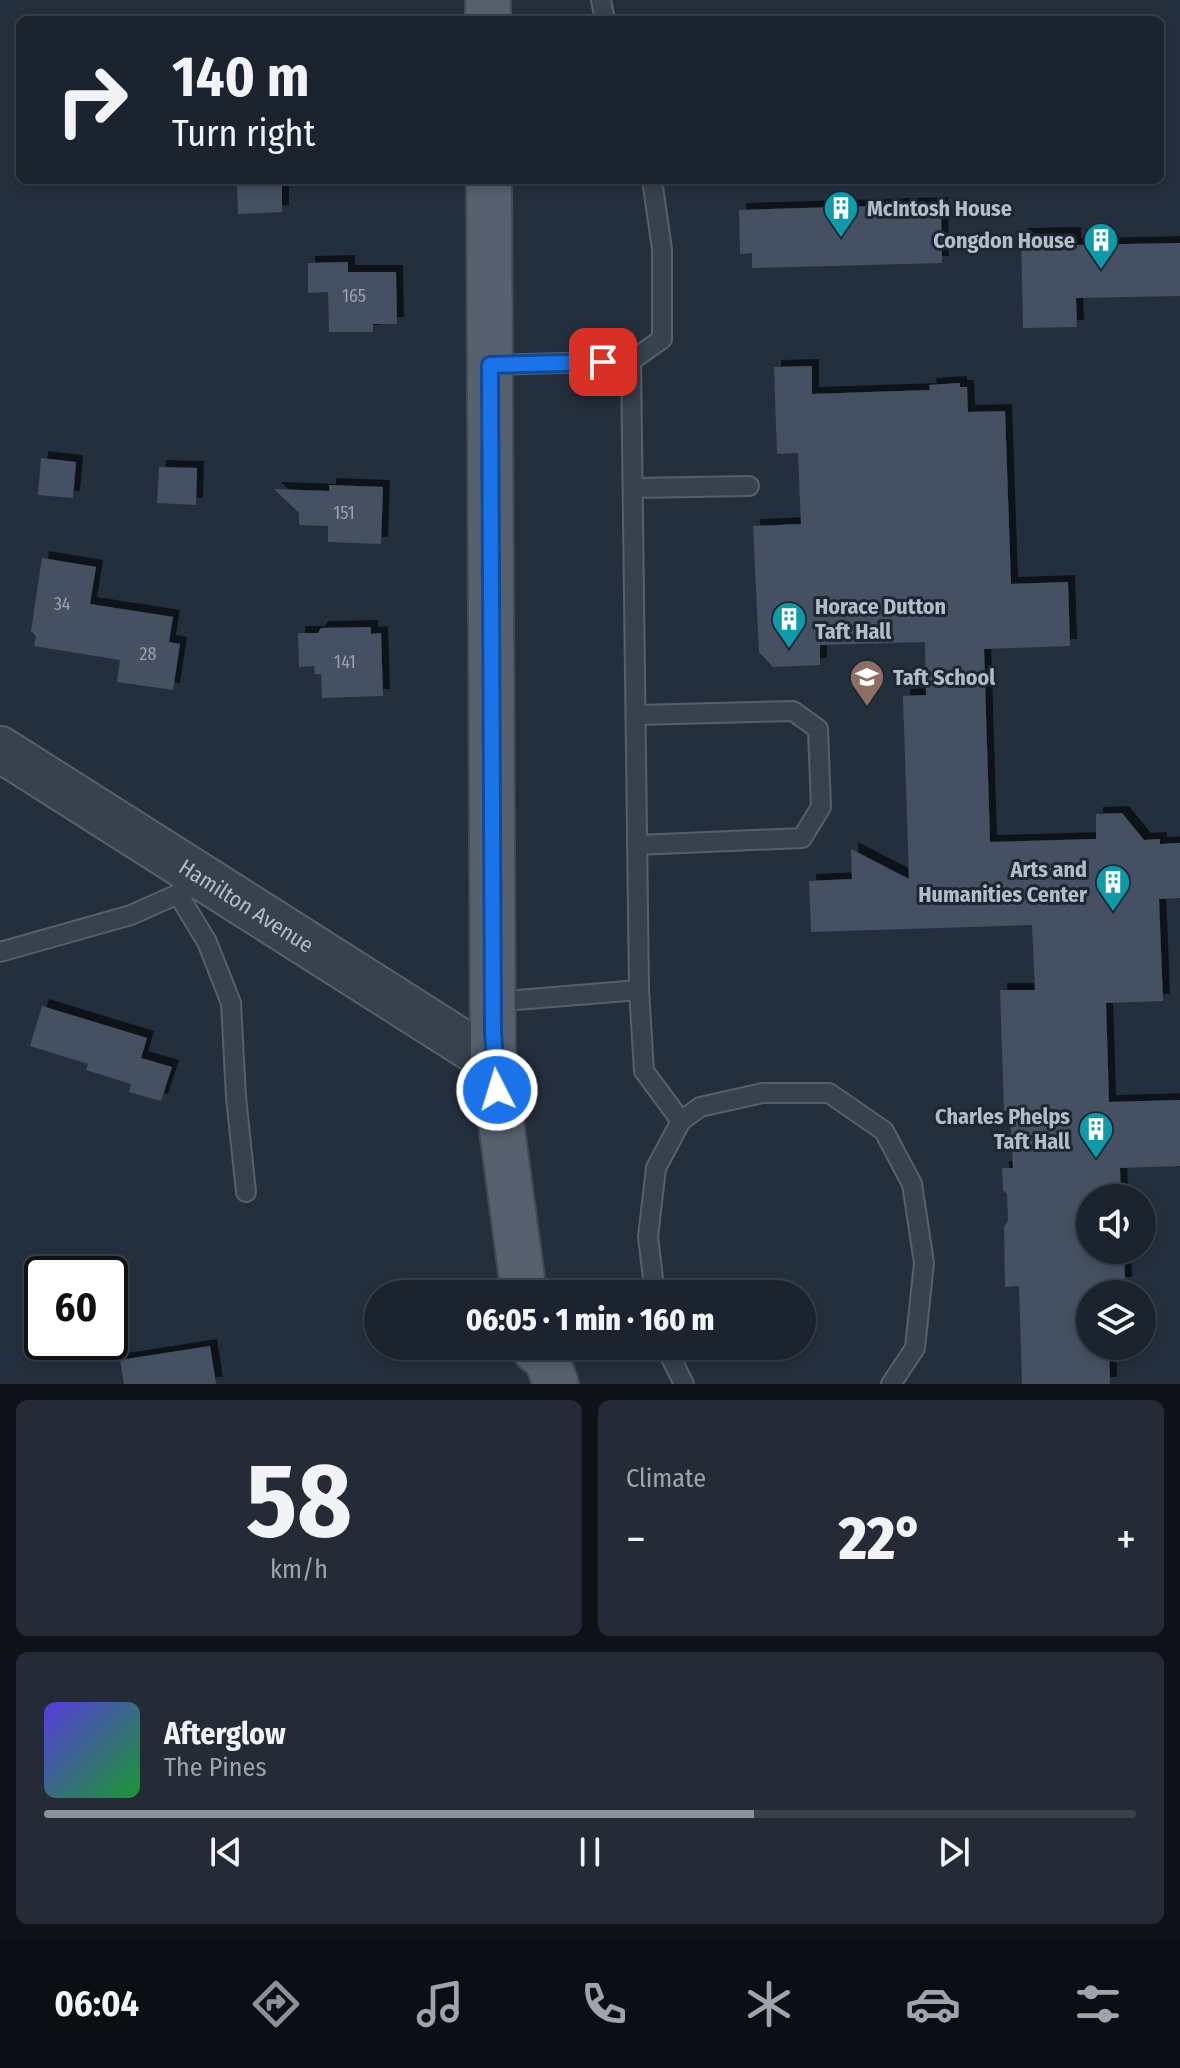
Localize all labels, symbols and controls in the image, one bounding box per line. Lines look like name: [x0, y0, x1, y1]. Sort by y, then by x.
text: 140 m: [172, 44, 309, 111]
icon: right: [40, 48, 144, 152]
text: Turn right: [172, 112, 315, 156]
building icon: McIntosh House: [822, 189, 860, 239]
place label: McIntosh House: [867, 195, 1012, 222]
building icon: Congdon House: [1082, 221, 1120, 271]
place label: Congdon House: [933, 227, 1075, 254]
house number: 165: [342, 285, 366, 307]
pin: [569, 328, 637, 396]
icon: arrive: [581, 340, 625, 384]
house number: 151: [333, 502, 355, 524]
house number: 34: [54, 593, 71, 615]
place label: Horace Dutton Taft Hall: [815, 593, 946, 645]
building icon: Horace Dutton Taft Hall: [770, 600, 808, 650]
house number: 28: [140, 643, 156, 665]
house number: 141: [334, 651, 356, 673]
school or university icon: Taft School: [848, 658, 886, 708]
place label: Taft School: [893, 664, 996, 691]
street label: Hamilton Avenue: [174, 853, 319, 958]
place label: Arts and Humanities Center: [918, 856, 1088, 908]
building icon: Arts and Humanities Center: [1094, 863, 1132, 913]
position arrow: [455, 1048, 539, 1132]
place label: Charles Phelps Taft Hall: [935, 1103, 1071, 1155]
building icon: Charles Phelps Taft Hall: [1077, 1110, 1115, 1160]
map controls: [1076, 1184, 1156, 1360]
button: sound: [1076, 1184, 1156, 1264]
speed limit sign: 60: [24, 1256, 128, 1360]
button: layers: [1076, 1280, 1156, 1360]
text: 06:05 · 1 min · 160 m: [466, 1302, 714, 1338]
text: 58: [246, 1439, 352, 1564]
text: Climate: [626, 1463, 706, 1494]
text: 22°: [839, 1503, 923, 1575]
text: −: [626, 1513, 646, 1566]
text: +: [1116, 1513, 1136, 1566]
text: km/h: [270, 1554, 328, 1585]
text: Afterglow: [164, 1716, 286, 1752]
text: The Pines: [164, 1752, 267, 1783]
icon: previous: [204, 1830, 248, 1874]
icon: pause: [568, 1830, 612, 1874]
icon: next: [932, 1830, 976, 1874]
icon: directions: [248, 1976, 304, 2032]
icon: music: [412, 1976, 468, 2032]
icon: phone: [576, 1976, 632, 2032]
icon: climate: [741, 1976, 797, 2032]
icon: car: [905, 1976, 961, 2032]
icon: filters: [1070, 1976, 1126, 2032]
text: 06:04: [54, 1982, 139, 2026]

